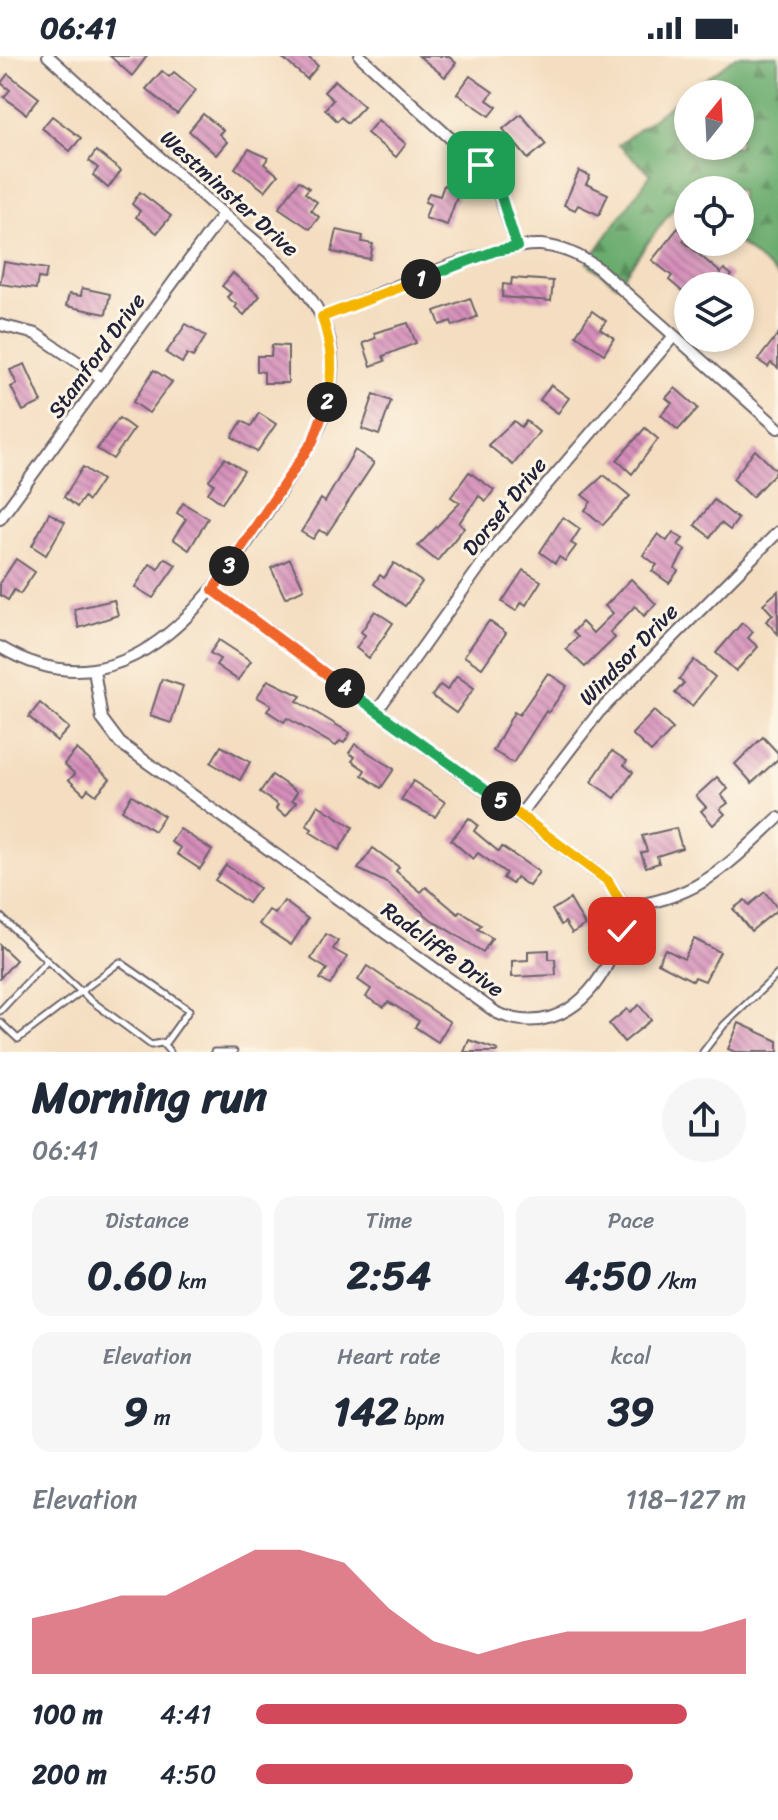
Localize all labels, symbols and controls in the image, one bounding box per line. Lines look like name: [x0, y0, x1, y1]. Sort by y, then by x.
text: 06:41: [40, 1, 117, 55]
north arrow: [674, 80, 754, 160]
map controls: [674, 80, 754, 352]
street label: Westminster Drive: [151, 120, 308, 267]
pin: [447, 131, 515, 199]
icon: arrive: [459, 143, 503, 187]
button: locate: [674, 176, 754, 256]
pin: 1: [401, 259, 441, 299]
text: 1: [416, 259, 426, 298]
button: layers: [674, 272, 754, 352]
street label: Stamford Drive: [37, 284, 156, 427]
pin: 2: [307, 382, 347, 422]
text: 2: [321, 382, 333, 421]
street label: Dorset Drive: [452, 448, 557, 565]
pin: 3: [209, 546, 249, 586]
text: 3: [223, 546, 235, 585]
street label: Windsor Drive: [569, 594, 688, 715]
pin: 4: [325, 668, 365, 708]
text: 4: [338, 668, 352, 707]
pin: 5: [481, 781, 521, 821]
text: 5: [494, 781, 508, 820]
street label: Radcliffe Drive: [373, 891, 513, 1008]
pin: [588, 897, 656, 965]
icon: check: [600, 909, 644, 953]
text: Morning run: [32, 1058, 267, 1136]
button: share: [662, 1078, 746, 1162]
text: 06:41: [32, 1127, 98, 1173]
text: Distance: [105, 1201, 189, 1240]
text: Time: [366, 1201, 412, 1240]
text: Pace: [608, 1201, 654, 1240]
text: 0.60: [87, 1240, 173, 1311]
text: 2:54: [347, 1240, 431, 1311]
text: 4:50: [565, 1240, 652, 1311]
text: km: [173, 1262, 207, 1301]
text: /km: [652, 1262, 697, 1301]
text: Elevation: [102, 1337, 192, 1376]
text: Heart rate: [337, 1337, 441, 1376]
text: kcal: [611, 1337, 651, 1376]
text: 9: [123, 1376, 148, 1447]
text: 142: [333, 1376, 398, 1447]
text: 39: [608, 1376, 654, 1447]
text: m: [148, 1398, 171, 1437]
text: bpm: [398, 1398, 445, 1437]
text: Elevation: [32, 1476, 137, 1522]
text: 118–127 m: [626, 1476, 746, 1522]
text: 100 m: [32, 1691, 103, 1737]
text: 4:41: [160, 1691, 212, 1737]
text: 200 m: [32, 1751, 107, 1797]
text: 4:50: [160, 1751, 216, 1797]

